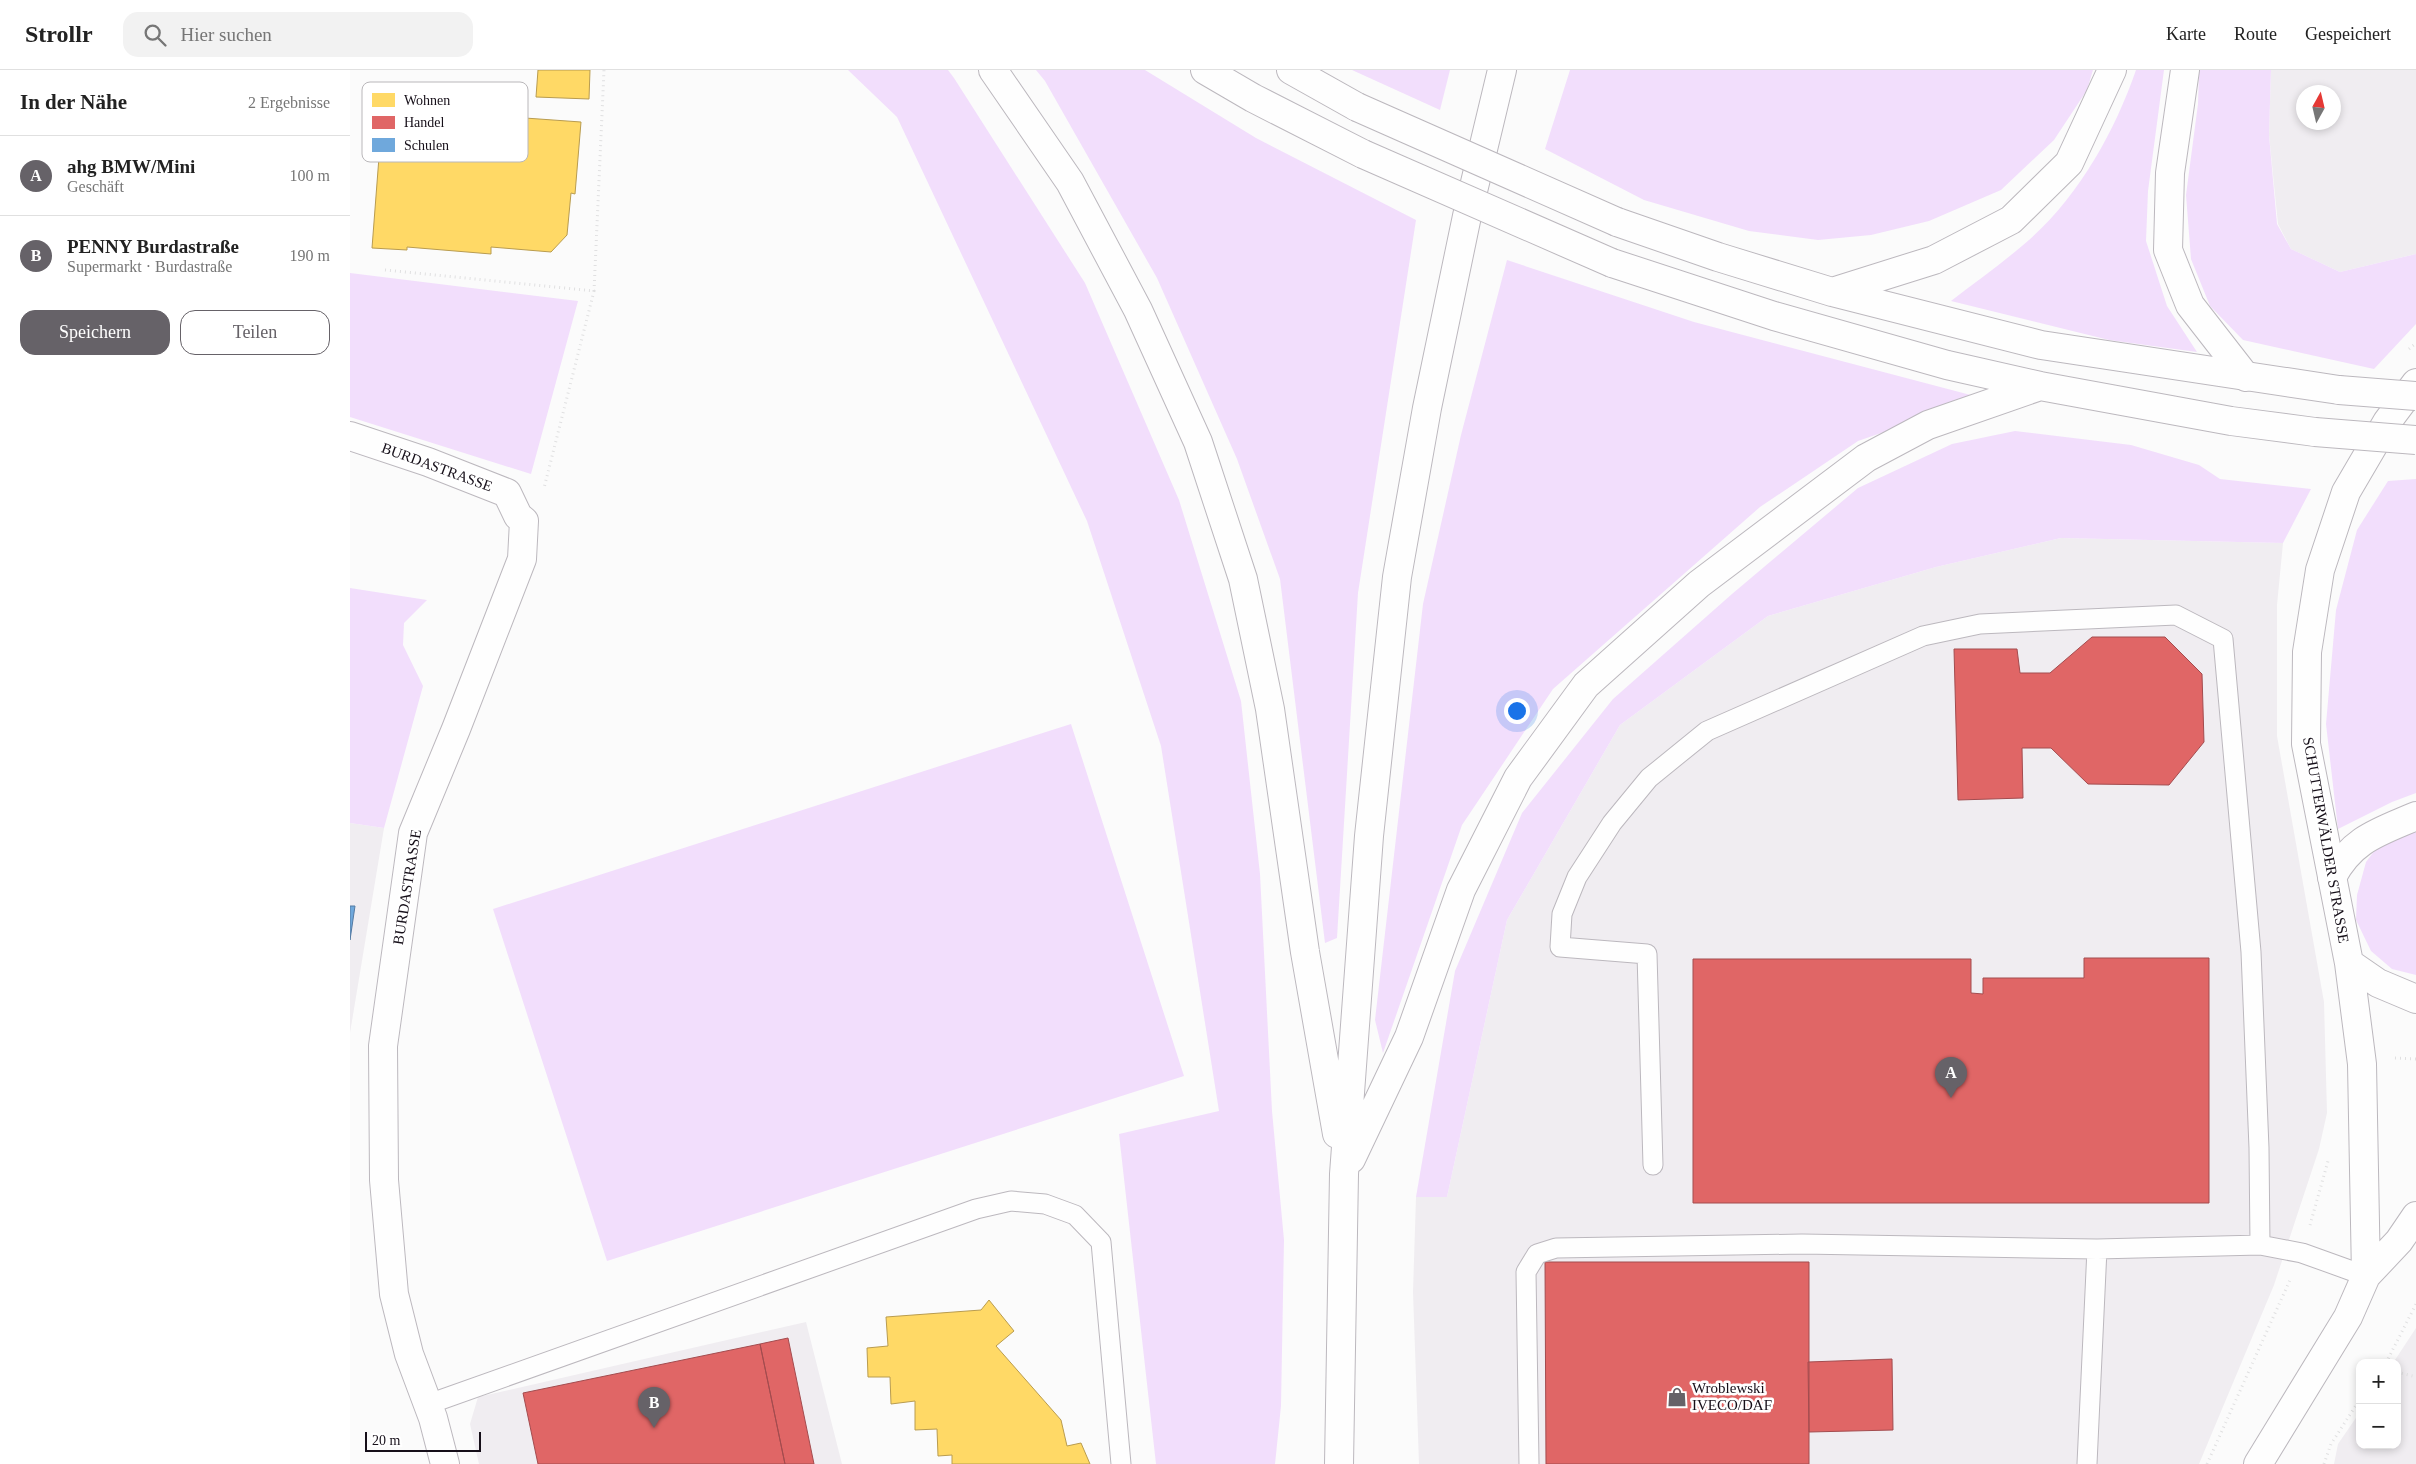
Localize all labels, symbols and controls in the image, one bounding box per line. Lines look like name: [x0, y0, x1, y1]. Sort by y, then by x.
search box: [123, 12, 473, 57]
text: Strollr: [25, 21, 93, 47]
icon: search: [141, 21, 169, 49]
text: Hier suchen: [181, 24, 272, 45]
text: Karte: [2166, 24, 2206, 44]
text: Route: [2234, 24, 2277, 44]
text: Gespeichert: [2305, 24, 2391, 44]
legend: [362, 82, 528, 162]
north arrow: [2296, 85, 2341, 130]
text: In der Nähe: [20, 90, 127, 114]
text: Wohnen: [404, 93, 450, 108]
text: 2 Ergebnisse: [248, 94, 330, 111]
text: Handel: [404, 115, 445, 130]
text: Schulen: [404, 138, 449, 153]
text: ahg BMW/Mini: [67, 156, 195, 177]
text: A: [30, 167, 42, 184]
text: 100 m: [290, 167, 330, 184]
text: Geschäft: [67, 178, 124, 195]
text: PENNY Burdastraße: [67, 236, 239, 257]
text: B: [31, 247, 41, 264]
text: 190 m: [290, 247, 330, 264]
text: Supermarkt · Burdastraße: [67, 258, 232, 275]
button: Speichern: [20, 310, 170, 355]
button: Teilen: [180, 310, 330, 355]
street label: BURDASTRASSE: [379, 440, 495, 494]
your location: [1504, 698, 1530, 724]
street label: SCHUTTERWÄLDER STRASSE: [2300, 736, 2352, 944]
street label: BURDASTRASSE: [390, 828, 424, 946]
pin: A: [1935, 1057, 1967, 1098]
map controls: [2356, 1359, 2401, 1449]
button: +: [2356, 1359, 2401, 1404]
place label: Wroblewski IVECO/DAF: [1692, 1380, 1772, 1413]
shop icon: Wroblewski IVECO/DAF: [1666, 1386, 1688, 1408]
pin: B: [638, 1387, 670, 1428]
button: −: [2356, 1404, 2401, 1449]
scale bar: [365, 1429, 481, 1452]
text: 20 m: [372, 1433, 400, 1448]

